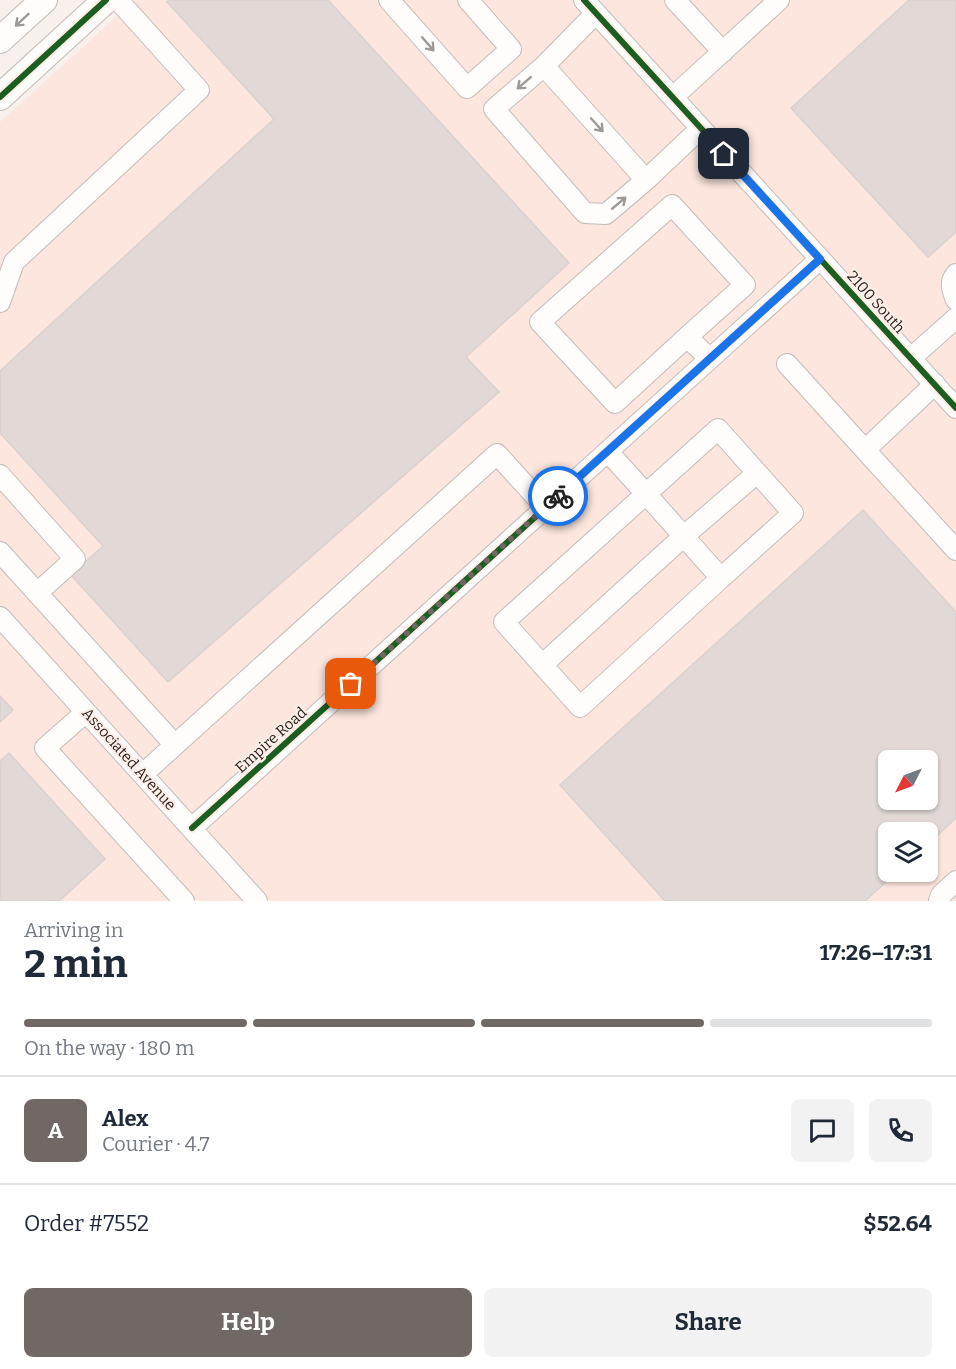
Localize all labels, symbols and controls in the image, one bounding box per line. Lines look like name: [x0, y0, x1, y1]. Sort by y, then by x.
one-way arrow: [14, 13, 29, 27]
one-way arrow: [421, 36, 435, 51]
one-way arrow: [517, 76, 532, 90]
one-way arrow: [590, 117, 604, 132]
pin: [698, 128, 749, 179]
icon: home: [707, 137, 740, 170]
one-way arrow: [611, 196, 626, 210]
street label: 2100 South: [843, 267, 909, 337]
courier: [528, 466, 588, 526]
icon: bike: [542, 480, 575, 513]
pin: [325, 658, 376, 709]
icon: bag: [334, 667, 367, 700]
street label: Empire Road: [232, 703, 310, 777]
street label: Associated Avenue: [78, 704, 180, 814]
north arrow: [878, 750, 938, 810]
map controls: [878, 750, 938, 882]
button: layers: [878, 822, 938, 882]
text: Arriving in: [24, 918, 123, 942]
text: 17:26–17:31: [820, 939, 932, 966]
text: 2 min: [24, 941, 128, 987]
text: On the way · 180 m: [24, 1036, 194, 1060]
button: chat: [791, 1099, 854, 1162]
button: phone: [869, 1099, 932, 1162]
text: Alex: [102, 1105, 148, 1132]
text: A: [48, 1117, 63, 1144]
text: Courier · 4.7: [102, 1132, 210, 1156]
text: Order #7552: [24, 1210, 149, 1237]
text: $52.64: [863, 1210, 932, 1237]
button: Help: [24, 1288, 472, 1357]
button: Share: [484, 1288, 932, 1357]

